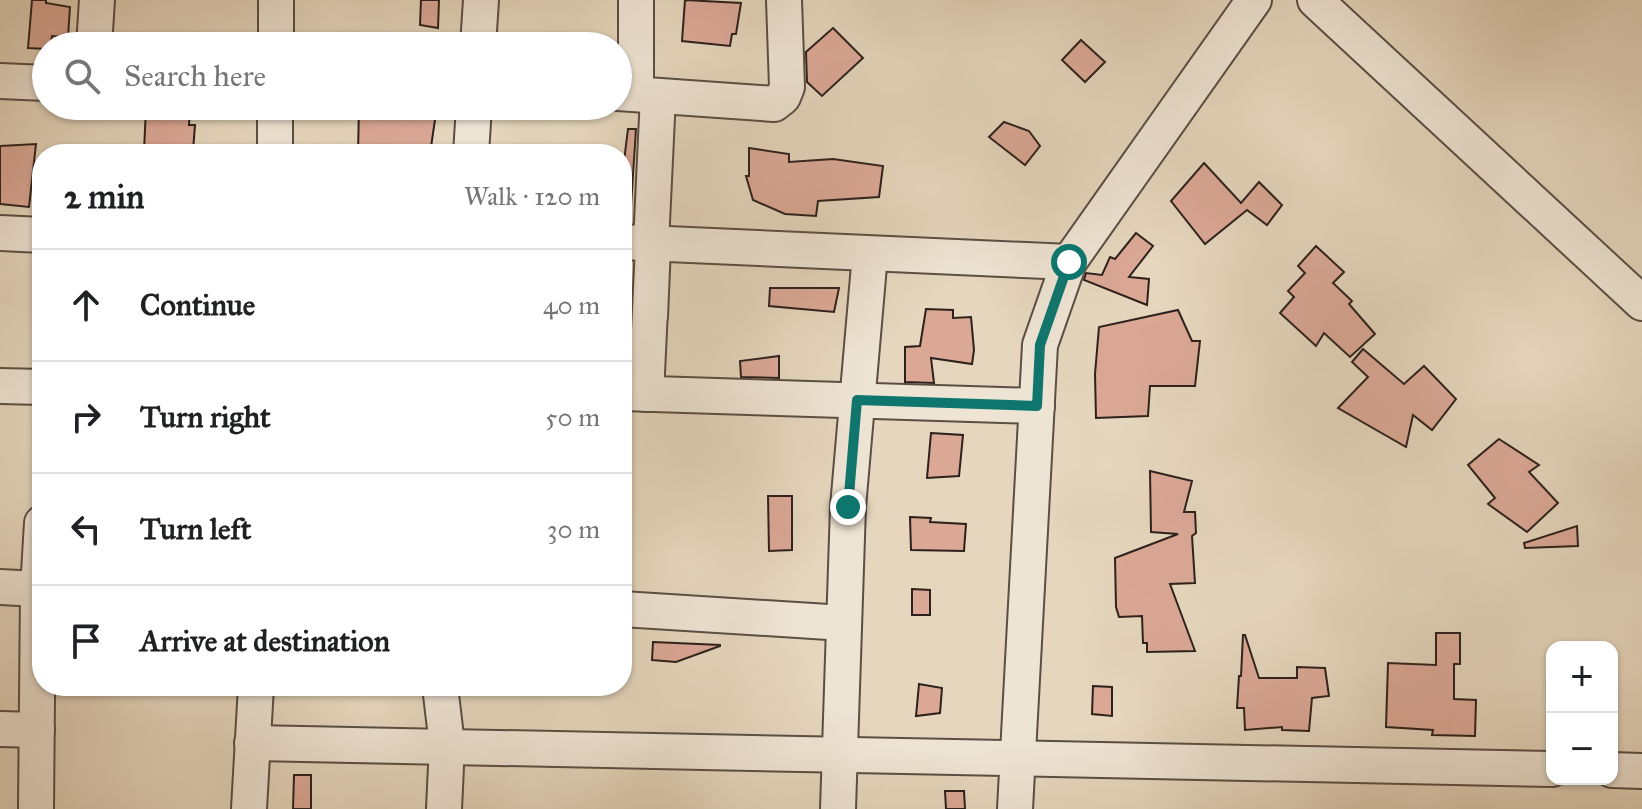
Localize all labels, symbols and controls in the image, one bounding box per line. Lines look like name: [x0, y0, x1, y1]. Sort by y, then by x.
search box: [32, 32, 632, 120]
icon: search: [60, 54, 104, 98]
text: Search here: [124, 58, 266, 94]
text: 2 min: [64, 176, 144, 217]
text: Walk · 120 m: [464, 180, 600, 212]
route start: [1051, 244, 1087, 280]
icon: ahead: [64, 283, 108, 327]
text: Continue: [140, 287, 255, 323]
text: 40 m: [543, 289, 600, 321]
icon: right: [64, 395, 108, 439]
text: Turn right: [140, 399, 271, 435]
text: 50 m: [545, 401, 600, 433]
route end: [830, 489, 866, 525]
icon: left: [64, 507, 108, 551]
text: Turn left: [140, 511, 251, 547]
text: 30 m: [547, 513, 600, 545]
icon: arrive: [64, 619, 108, 663]
text: Arrive at destination: [140, 623, 390, 659]
map controls: [1546, 641, 1618, 785]
button: +: [1546, 641, 1618, 713]
button: −: [1546, 713, 1618, 785]

